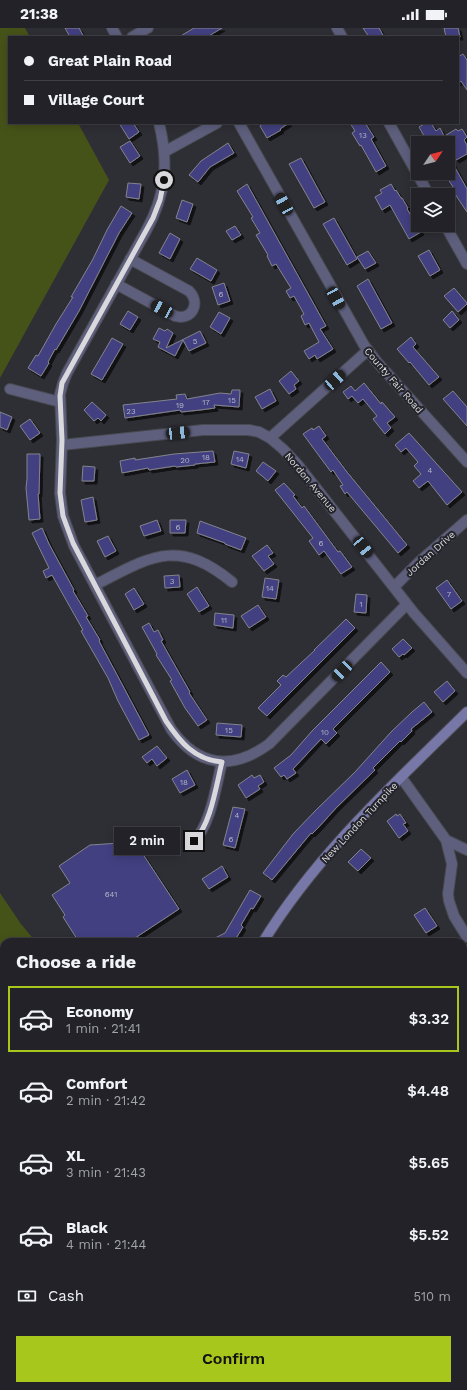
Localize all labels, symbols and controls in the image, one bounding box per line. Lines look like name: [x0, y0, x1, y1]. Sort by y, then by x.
text: 21:38: [20, 5, 58, 23]
text: Great Plain Road: [48, 52, 172, 70]
text: Village Court: [48, 91, 144, 109]
house number: 13: [359, 131, 367, 140]
north arrow: [411, 136, 455, 180]
map controls: [411, 136, 455, 232]
route start: [155, 171, 173, 189]
button: layers: [411, 188, 455, 232]
car: [273, 191, 295, 217]
car: [325, 285, 347, 311]
house number: 6: [219, 290, 224, 299]
car: [149, 298, 175, 320]
house number: 5: [193, 337, 198, 346]
street label: County Fair Road: [362, 345, 425, 415]
car: [322, 368, 348, 392]
house number: 15: [228, 396, 236, 405]
house number: 17: [202, 398, 210, 407]
house number: 19: [176, 401, 184, 410]
house number: 23: [126, 407, 136, 416]
car: [165, 426, 191, 440]
street label: Nordon Avenue: [283, 450, 339, 514]
house number: 18: [202, 453, 210, 462]
house number: 14: [236, 455, 244, 464]
house number: 20: [180, 456, 190, 465]
house number: 4: [428, 466, 433, 475]
house number: 6: [176, 523, 181, 532]
street label: Jordan Drive: [404, 528, 457, 578]
car: [351, 534, 375, 560]
house number: 6: [319, 539, 324, 548]
house number: 3: [170, 577, 175, 586]
house number: 14: [266, 584, 274, 593]
house number: 7: [447, 590, 452, 599]
house number: 1: [359, 600, 363, 609]
house number: 11: [221, 616, 227, 625]
car: [329, 658, 355, 684]
house number: 15: [225, 726, 233, 735]
house number: 10: [321, 728, 329, 737]
house number: 18: [180, 778, 188, 787]
street label: New London Turnpike: [319, 780, 400, 865]
house number: 4: [235, 811, 240, 820]
callout: 2 min: [114, 827, 180, 855]
route end: [185, 832, 203, 850]
text: 2 min: [129, 833, 165, 848]
house number: 6: [229, 835, 234, 844]
house number: 641: [105, 890, 117, 899]
text: Choose a ride: [16, 951, 136, 972]
icon: car: [18, 1001, 54, 1037]
text: Economy: [66, 1003, 133, 1021]
text: $3.32: [409, 1010, 449, 1028]
text: 1 min · 21:41: [66, 1021, 141, 1036]
icon: car: [18, 1073, 54, 1109]
text: Comfort: [66, 1075, 127, 1093]
text: $4.48: [407, 1082, 449, 1100]
text: 2 min · 21:42: [66, 1093, 146, 1108]
icon: car: [18, 1145, 54, 1181]
text: XL: [66, 1147, 85, 1165]
text: $5.65: [409, 1154, 449, 1172]
text: 3 min · 21:43: [66, 1165, 146, 1180]
icon: car: [18, 1217, 54, 1253]
text: Black: [66, 1219, 108, 1237]
text: $5.52: [409, 1226, 449, 1244]
text: 4 min · 21:44: [66, 1237, 146, 1252]
icon: cash: [16, 1285, 38, 1307]
text: Cash: [48, 1287, 84, 1305]
text: 510 m: [413, 1289, 451, 1304]
button: Confirm: [16, 1336, 451, 1382]

